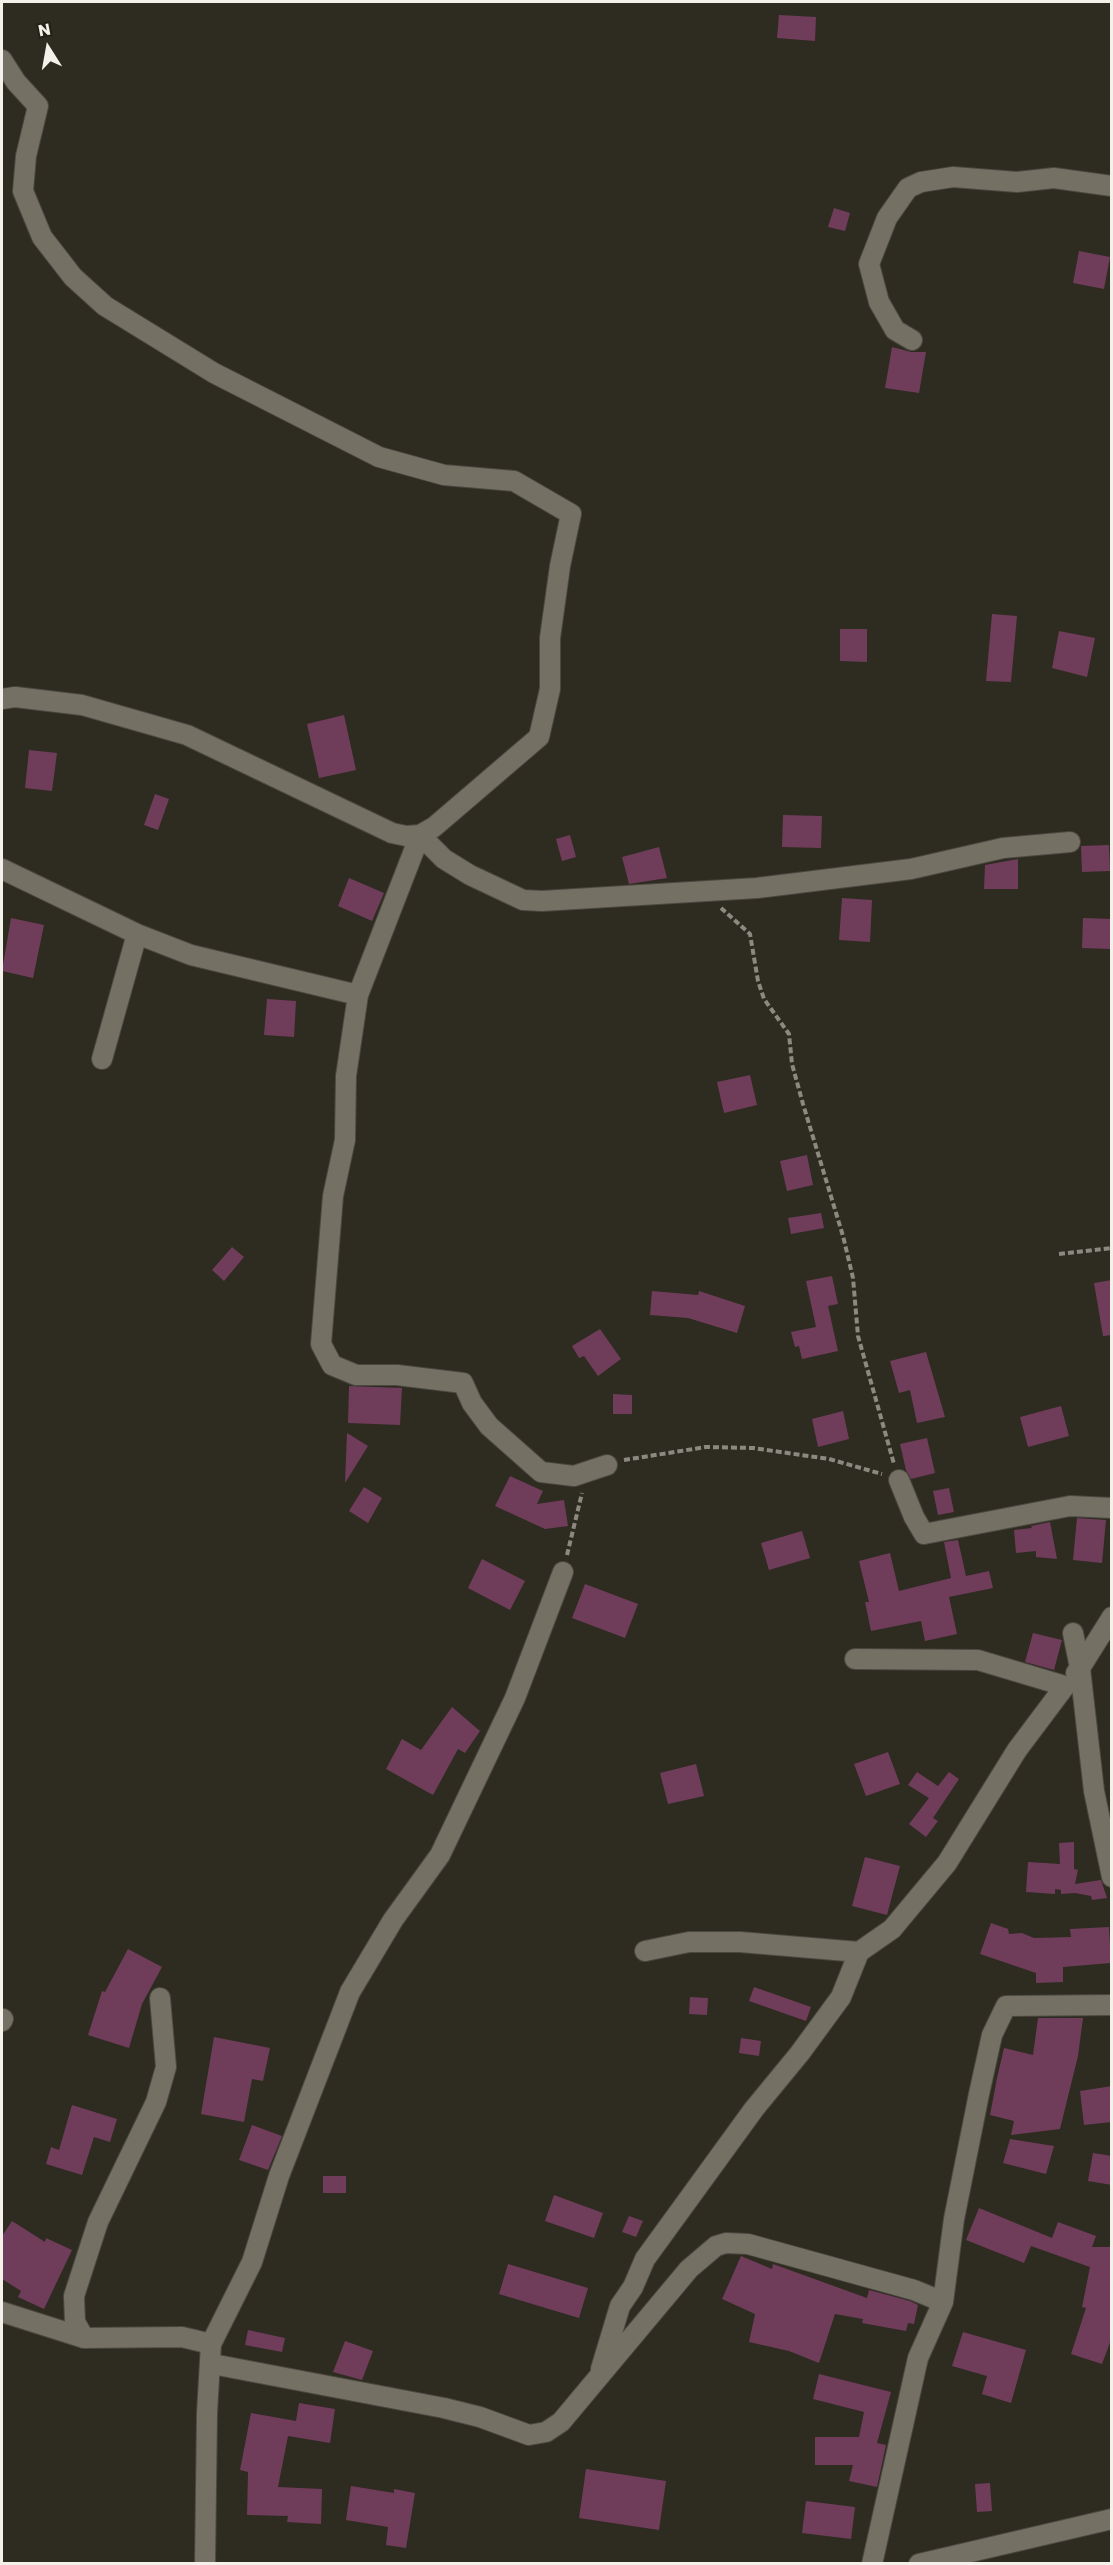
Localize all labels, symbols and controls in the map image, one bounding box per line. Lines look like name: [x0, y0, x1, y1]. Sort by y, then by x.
text: N: [36, 17, 53, 42]
north arrow: [18, 18, 78, 78]

